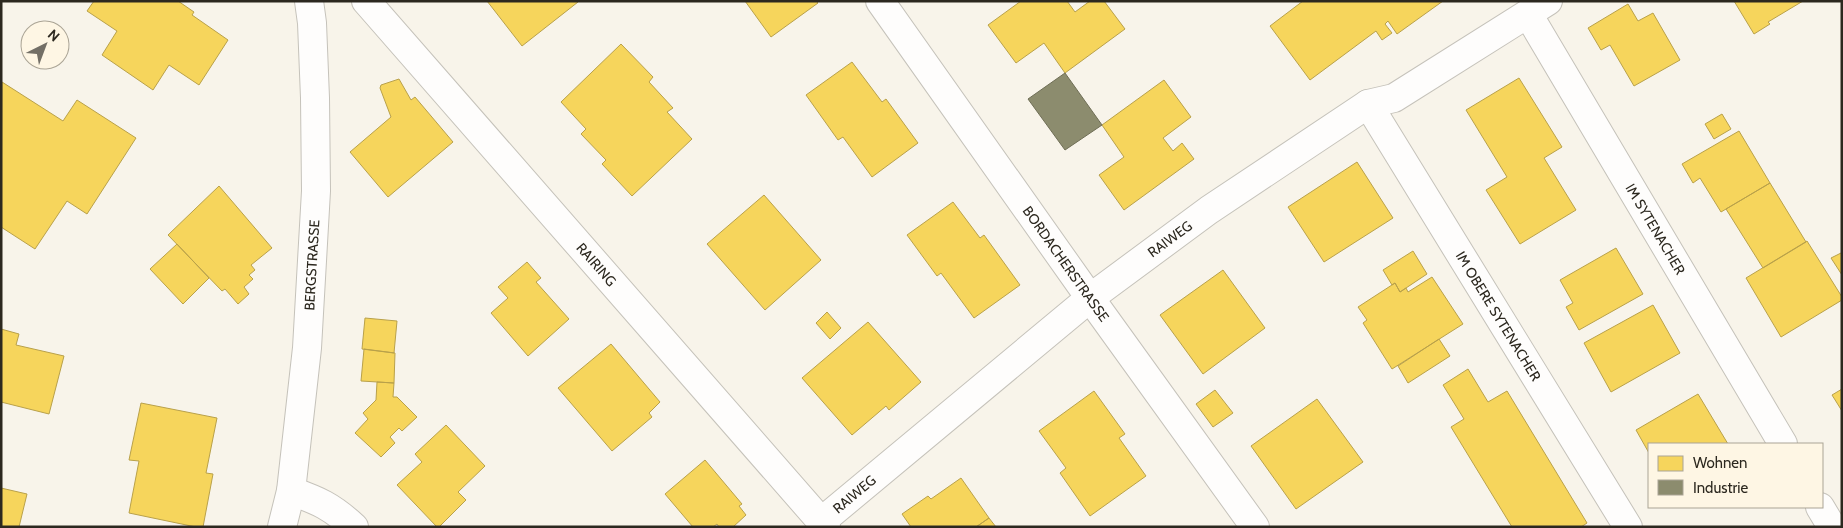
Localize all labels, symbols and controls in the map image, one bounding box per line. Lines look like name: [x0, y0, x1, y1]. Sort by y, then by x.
north arrow: [20, 20, 70, 70]
text: N: [44, 25, 63, 45]
street label: IM SYTENACHER: [1622, 180, 1690, 278]
street label: BORDACHERSTRASSE: [1019, 203, 1113, 325]
street label: RAIWEG: [1144, 217, 1196, 261]
street label: BERGSTRASSE: [300, 219, 323, 311]
street label: RAIRING: [573, 239, 620, 290]
street label: IM OBERE SYTENACHER: [1452, 248, 1545, 385]
legend: [1648, 443, 1823, 508]
text: Wohnen: [1693, 454, 1747, 472]
street label: RAIWEG: [829, 471, 880, 517]
text: Industrie: [1693, 479, 1748, 497]

